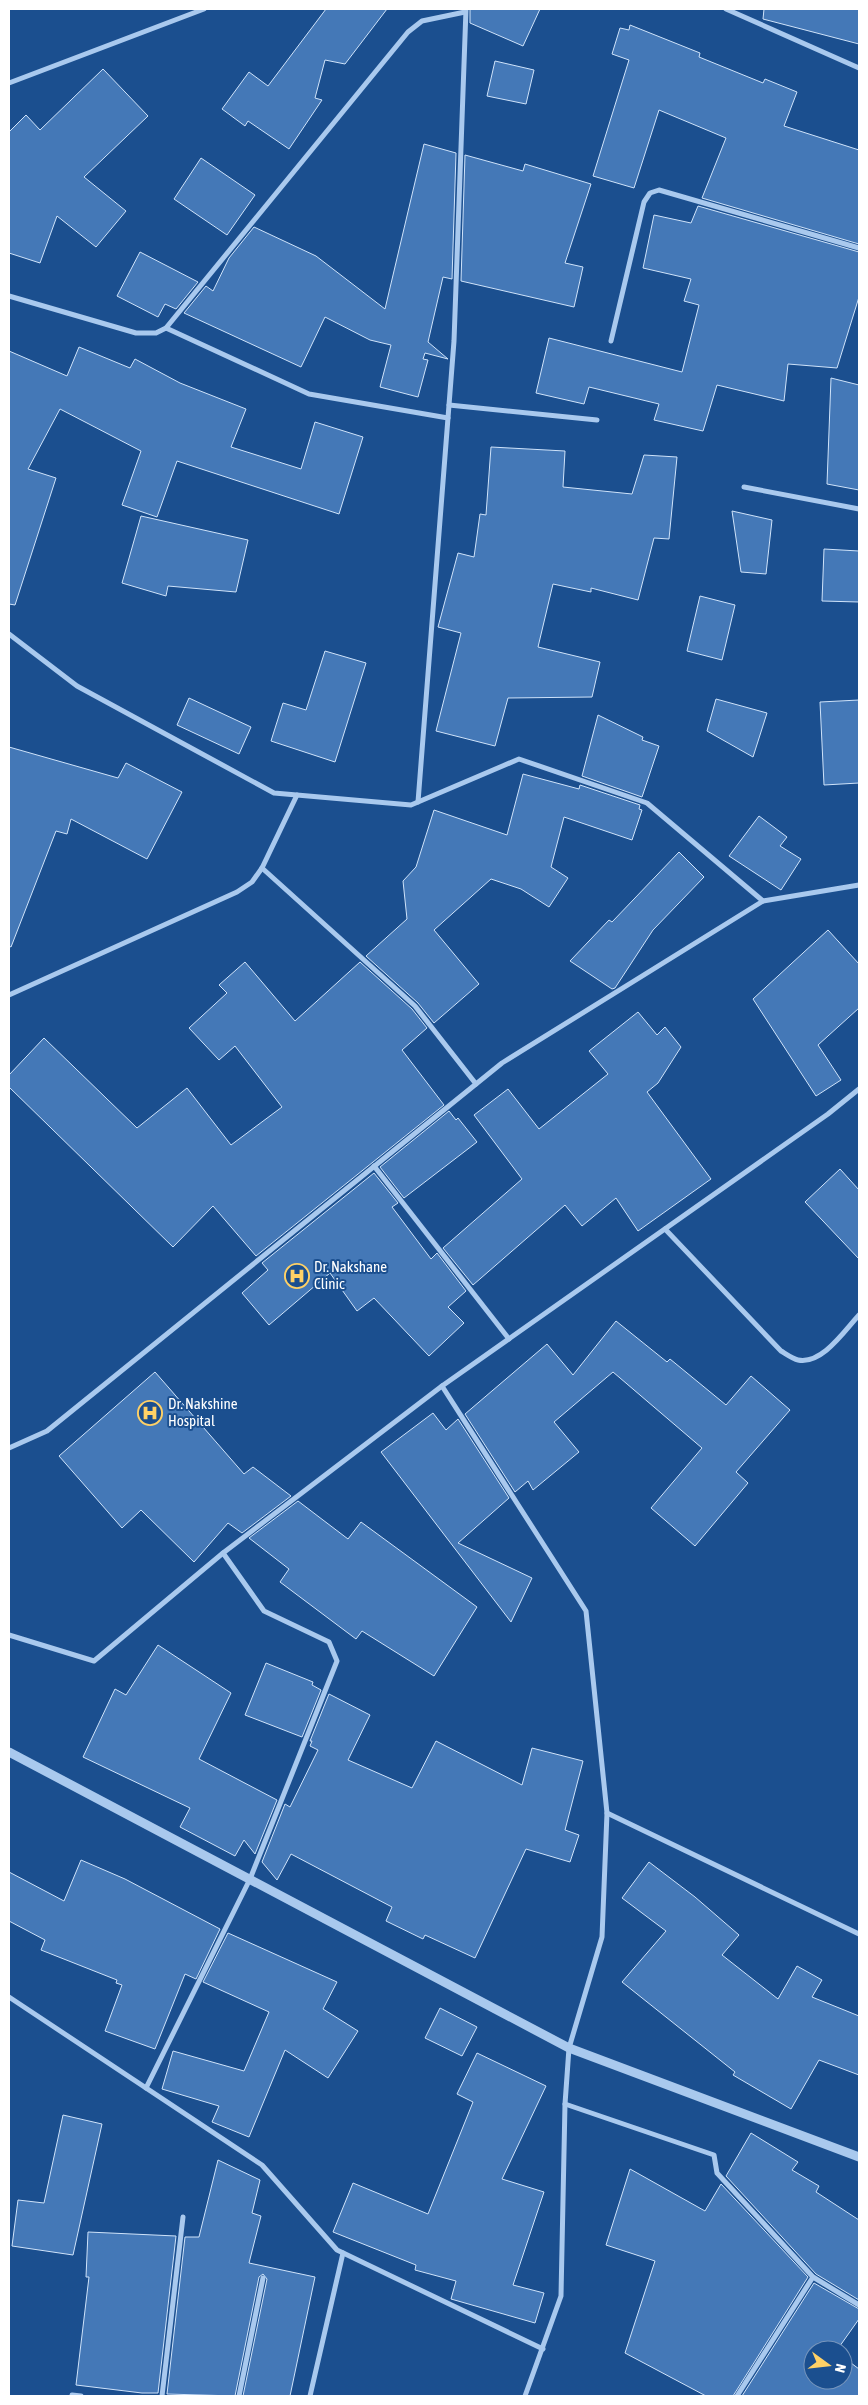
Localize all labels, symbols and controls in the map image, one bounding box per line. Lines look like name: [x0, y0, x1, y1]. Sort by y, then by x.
place label: Dr. Nakshane Clinic: [314, 1258, 387, 1292]
hospital icon: Dr. Nakshane Clinic: [284, 1263, 310, 1289]
place label: Dr. Nakshine Hospital: [168, 1395, 238, 1429]
hospital icon: Dr. Nakshine Hospital: [137, 1400, 163, 1426]
north arrow: [803, 2340, 853, 2390]
text: N: [832, 2362, 849, 2374]

